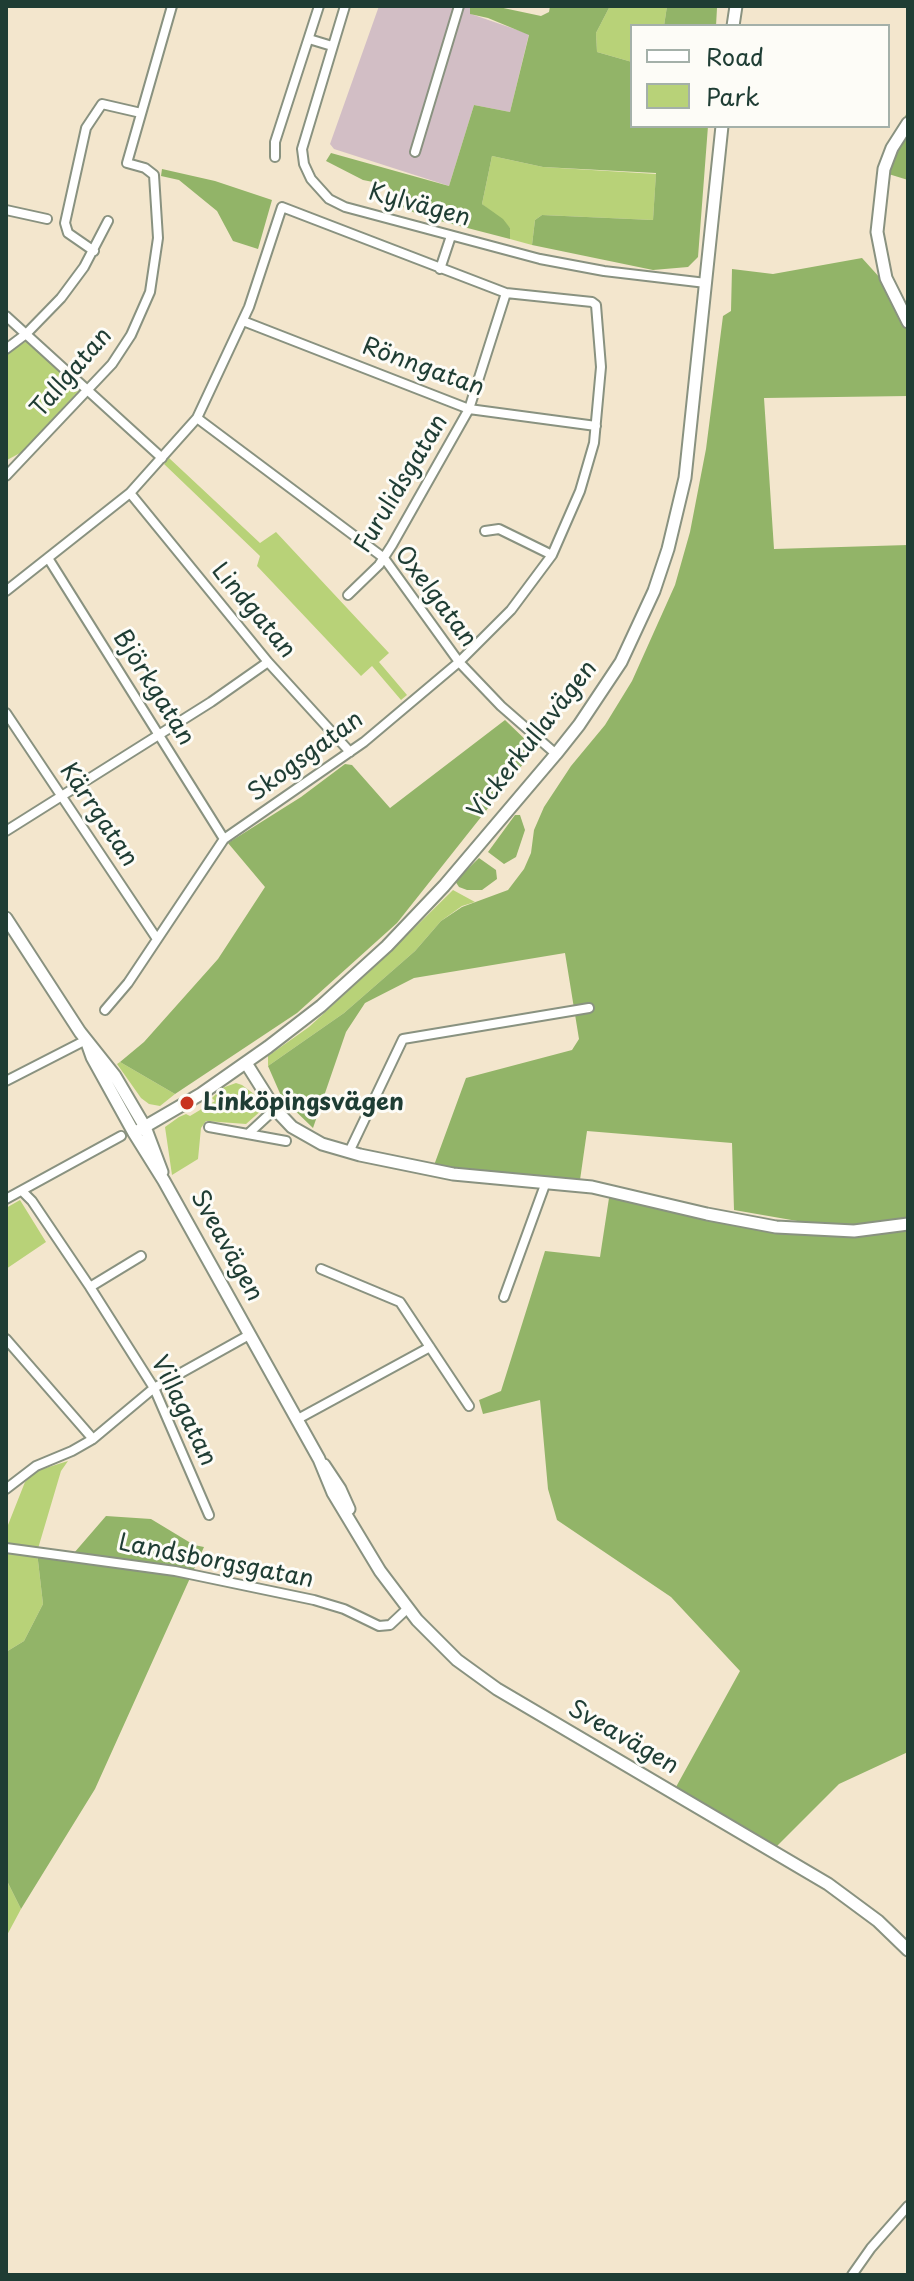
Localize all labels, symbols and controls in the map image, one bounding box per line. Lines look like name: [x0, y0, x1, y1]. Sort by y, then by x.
legend: [630, 24, 890, 128]
text: Road: [706, 38, 764, 74]
text: Park: [706, 78, 760, 114]
street label: Kylvägen: [365, 179, 473, 233]
street label: Tallgatan: [25, 322, 119, 424]
street label: Rönngatan: [358, 333, 488, 403]
street label: Furulidsgatan: [349, 410, 455, 558]
street label: Oxelgatan: [388, 541, 482, 653]
street label: Lindgatan: [205, 557, 301, 665]
street label: Björkgatan: [106, 625, 200, 751]
street label: Vickerkullavägen: [462, 655, 604, 825]
street label: Skogsgatan: [243, 706, 369, 808]
street label: Kärrgatan: [53, 757, 143, 873]
place label: Linköpingsvägen: [203, 1089, 404, 1117]
marker: Linköpingsvägen: [178, 1094, 196, 1112]
street label: Sveavägen: [184, 1185, 268, 1307]
street label: Villagatan: [144, 1351, 222, 1471]
street label: Landsborgsgatan: [116, 1529, 316, 1595]
street label: Sveavägen: [563, 1695, 683, 1781]

